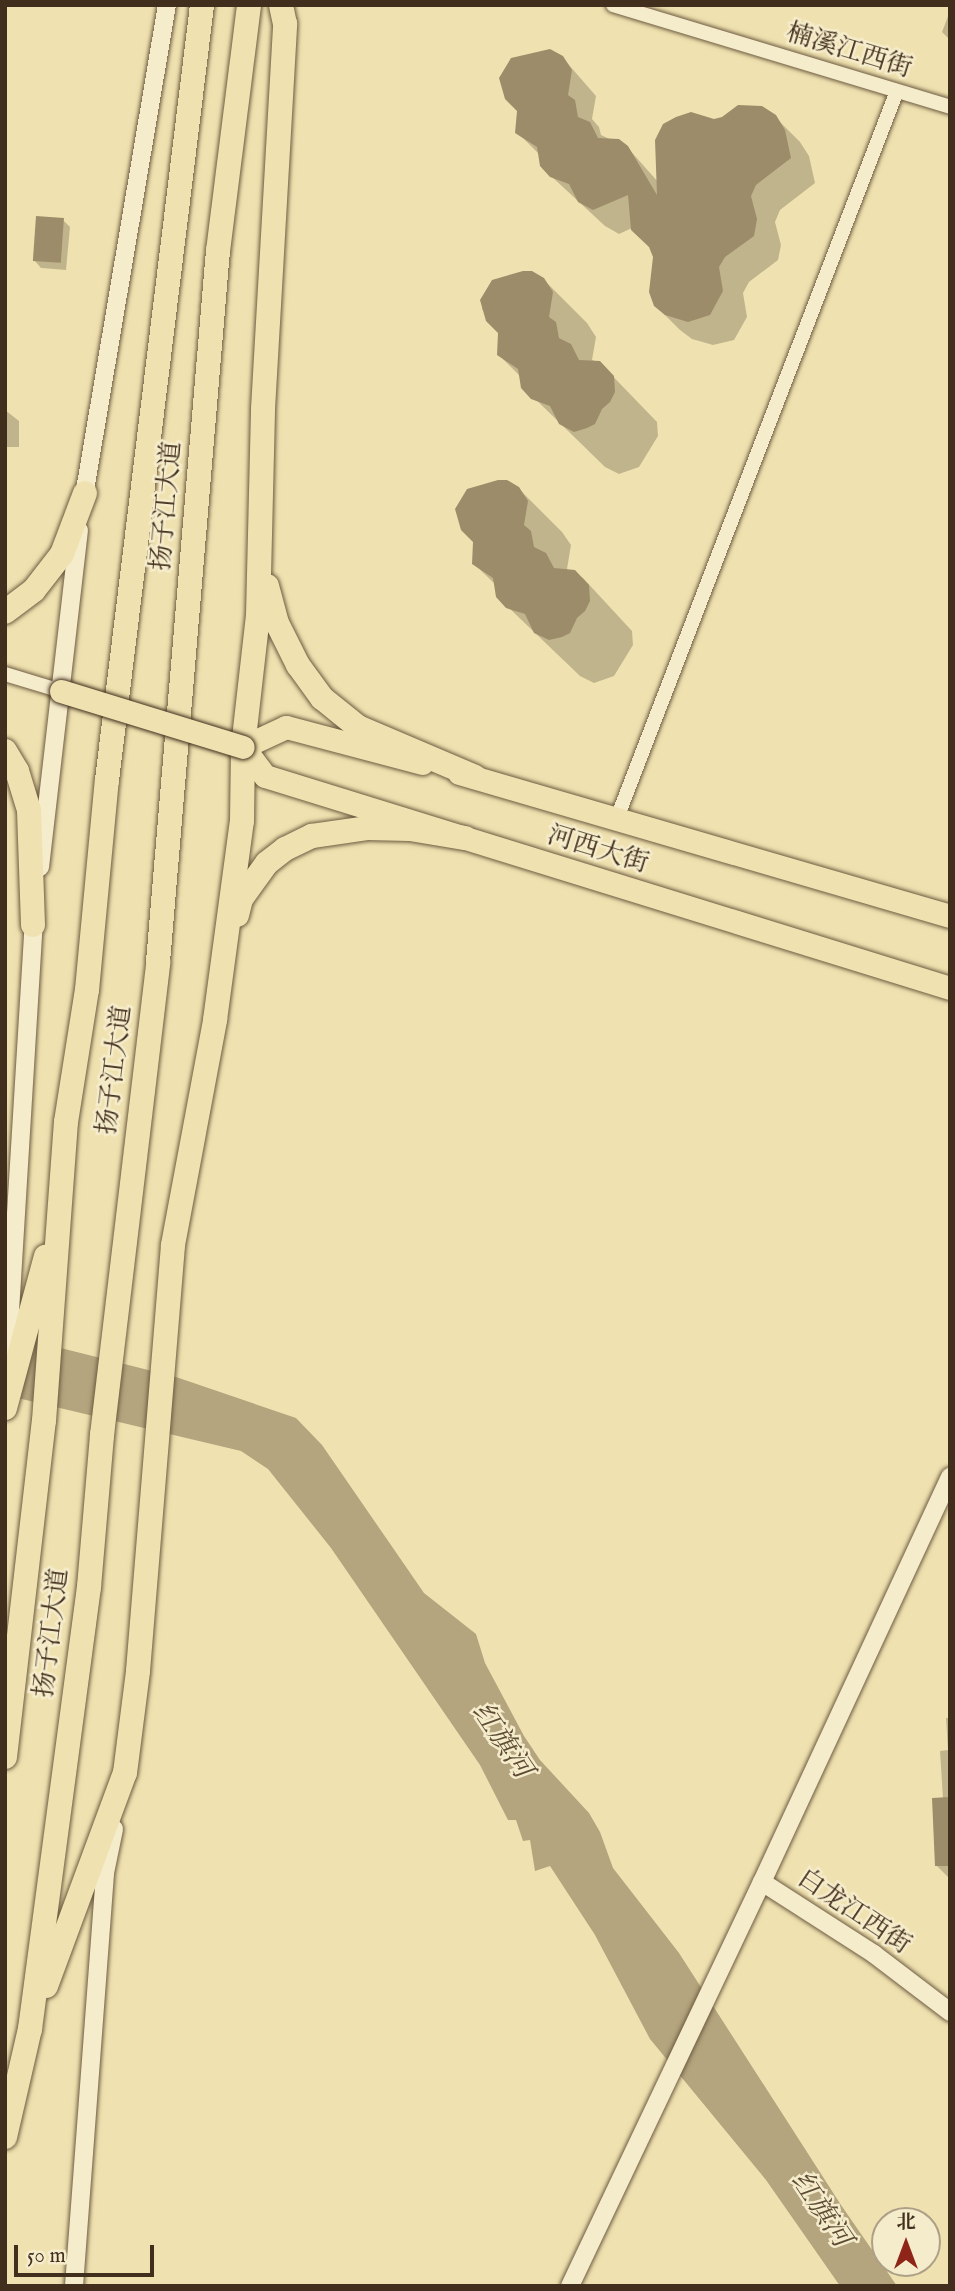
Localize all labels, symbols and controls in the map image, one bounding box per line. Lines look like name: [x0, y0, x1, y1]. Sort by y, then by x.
street label: 楠溪江西街: [782, 17, 916, 85]
street label: 扬子江大道: [146, 440, 188, 572]
street label: 河西大街: [544, 820, 652, 880]
street label: 扬子江大道: [92, 1004, 138, 1136]
street label: 扬子江大道: [29, 1567, 75, 1699]
water label: 红旗河: [464, 1697, 538, 1785]
street label: 白龙江西街: [791, 1863, 917, 1961]
water label: 红旗河: [783, 2166, 857, 2254]
north arrow: [871, 2207, 941, 2277]
text: 北: [896, 2211, 916, 2235]
scale bar: [18, 2232, 158, 2276]
text: 50 m: [27, 2243, 66, 2270]

